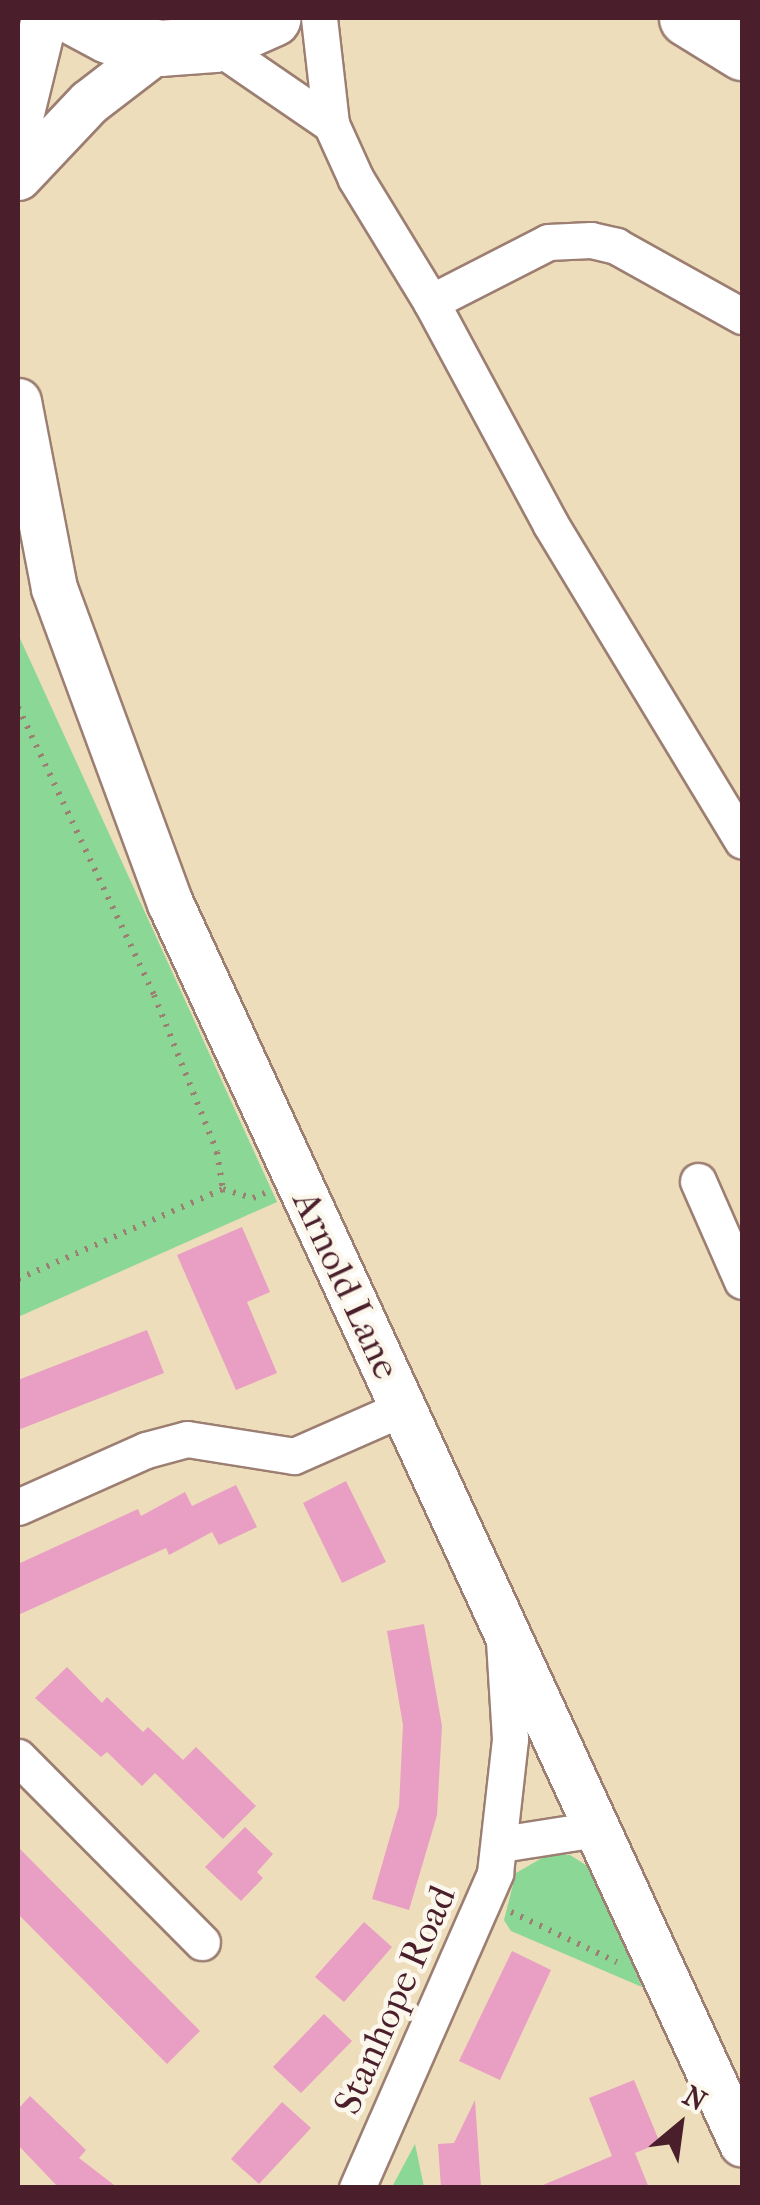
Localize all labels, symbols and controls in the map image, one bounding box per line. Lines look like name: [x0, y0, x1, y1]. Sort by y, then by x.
street label: Arnold Lane: [283, 1184, 409, 1386]
street label: Stanhope Road: [324, 1879, 466, 2121]
north arrow: [630, 2075, 730, 2175]
text: N: [677, 2079, 712, 2118]

